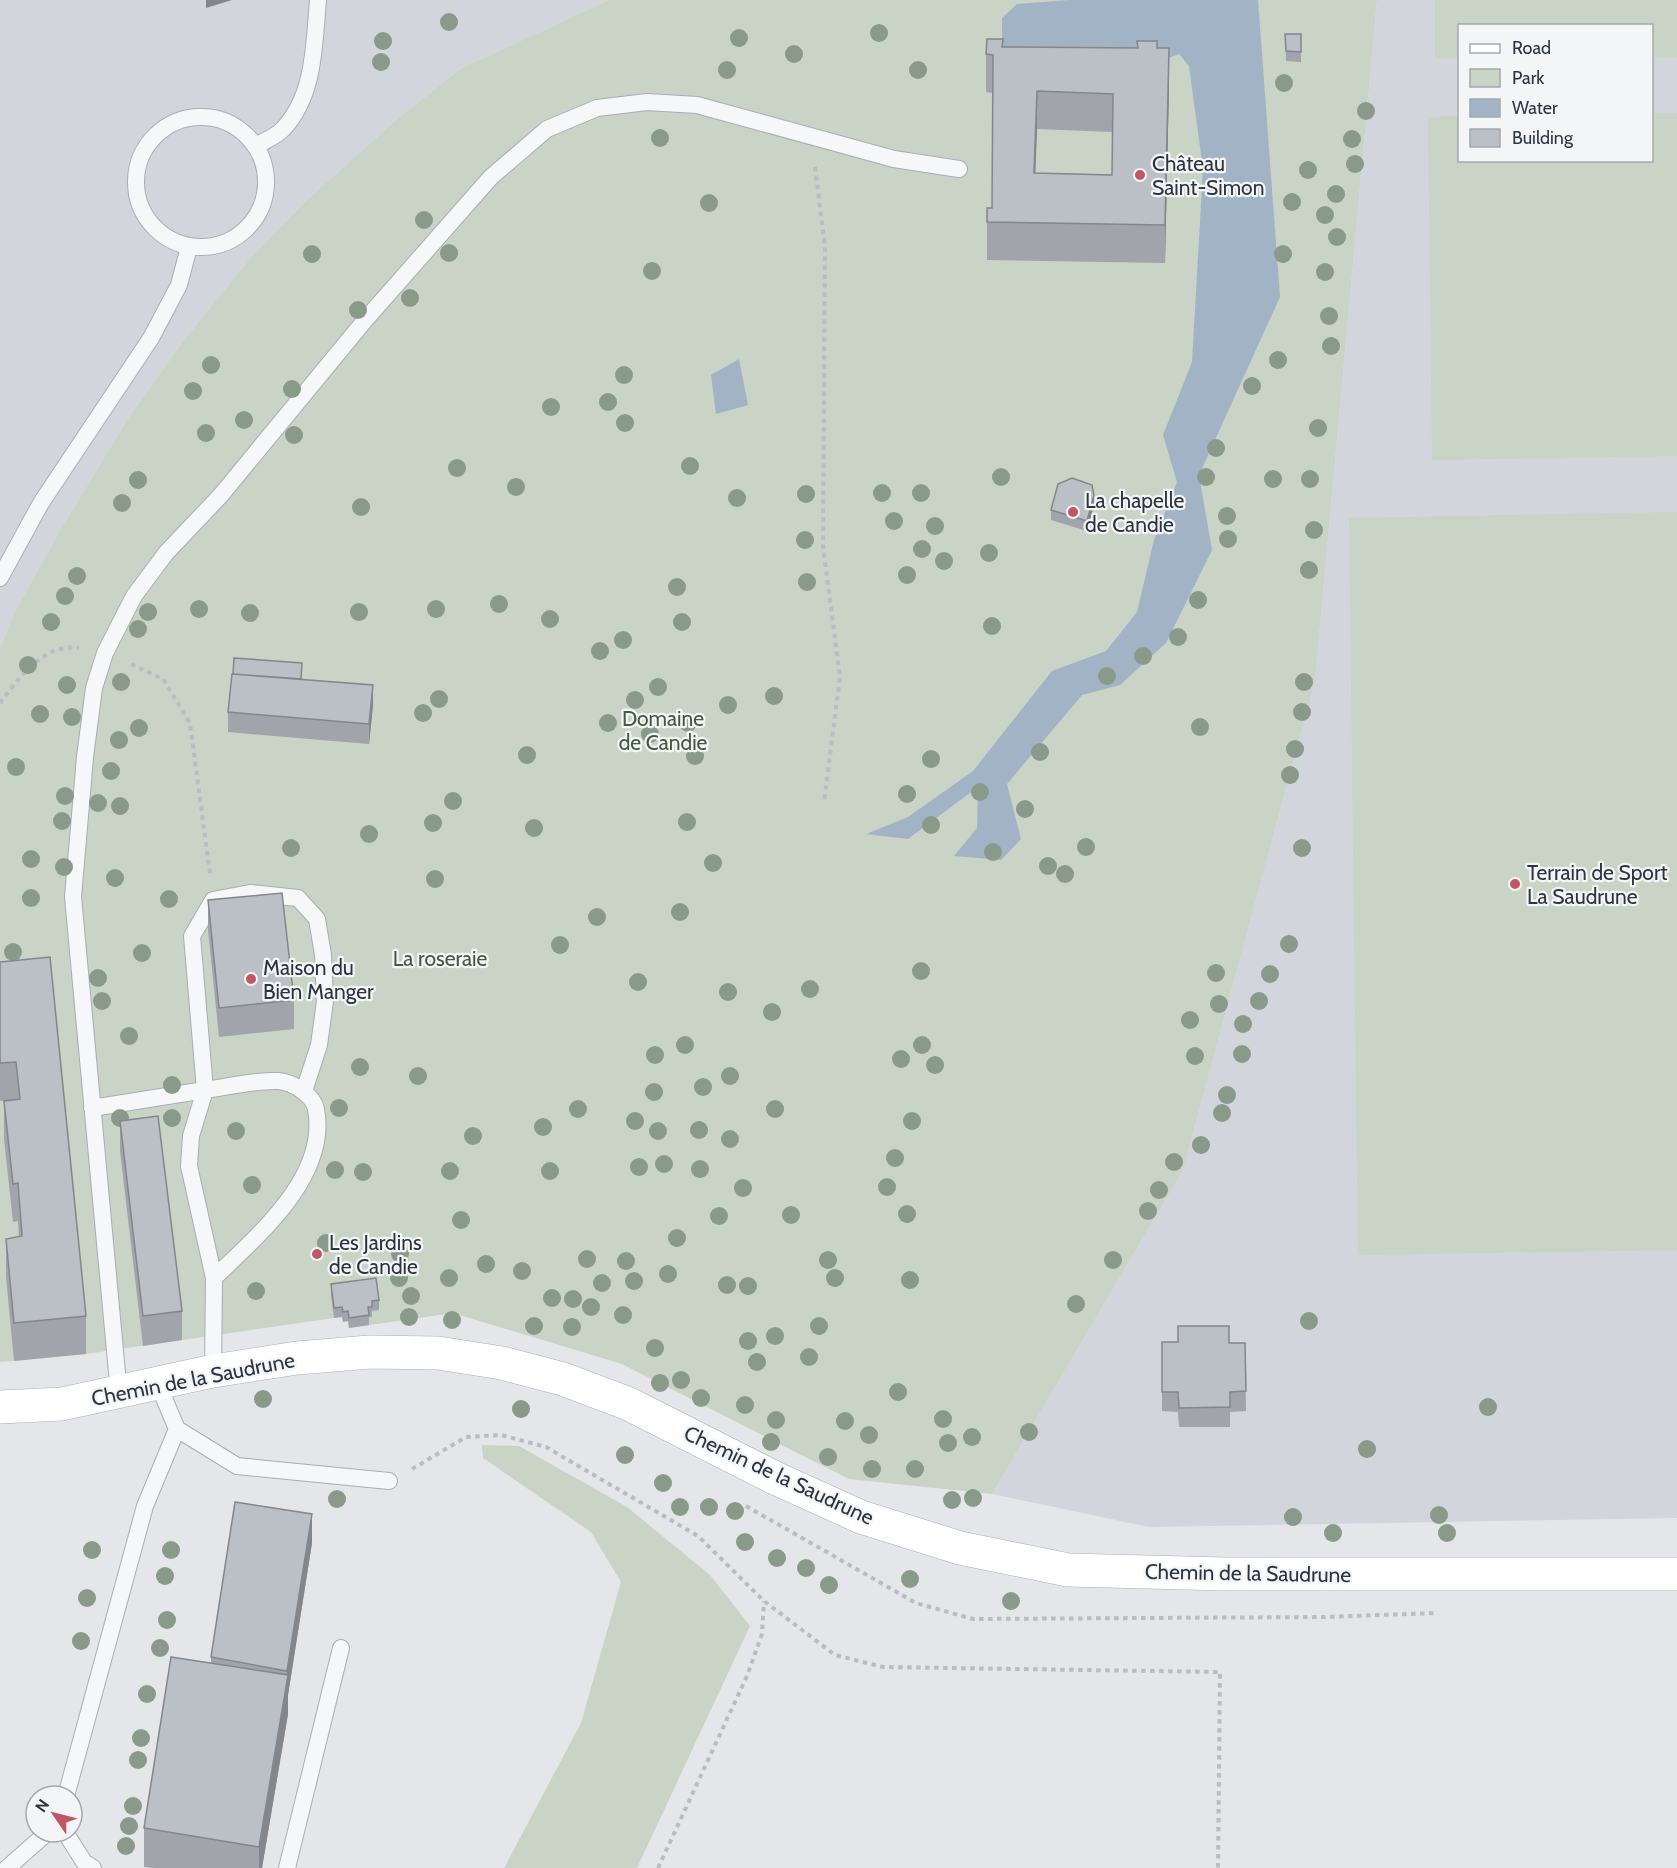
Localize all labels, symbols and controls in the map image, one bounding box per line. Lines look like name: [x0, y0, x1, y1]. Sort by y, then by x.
legend: [1458, 24, 1653, 162]
text: Road: [1512, 37, 1551, 59]
text: Park: [1512, 67, 1545, 89]
text: Water: [1512, 97, 1558, 119]
text: Building: [1512, 127, 1574, 149]
place label: Château Saint-Simon: [1152, 151, 1264, 200]
marker: Château Saint-Simon: [1133, 168, 1147, 182]
place label: La chapelle de Candie: [1085, 488, 1185, 537]
marker: La chapelle de Candie: [1066, 505, 1080, 519]
park label: Domaine de Candie: [619, 706, 708, 755]
place label: Terrain de Sport La Saudrune: [1527, 860, 1668, 909]
marker: Terrain de Sport La Saudrune: [1508, 877, 1522, 891]
park label: La roseraie: [393, 946, 487, 971]
place label: Maison du Bien Manger: [263, 955, 374, 1004]
marker: Maison du Bien Manger: [244, 972, 258, 986]
place label: Les Jardins de Candie: [329, 1230, 422, 1279]
marker: Les Jardins de Candie: [310, 1247, 324, 1261]
street label: Chemin de la Saudrune: [89, 1347, 297, 1411]
street label: Chemin de la Saudrune: [680, 1420, 878, 1530]
street label: Chemin de la Saudrune: [1145, 1559, 1352, 1587]
north arrow: [24, 1784, 84, 1844]
text: N: [31, 1796, 53, 1816]

